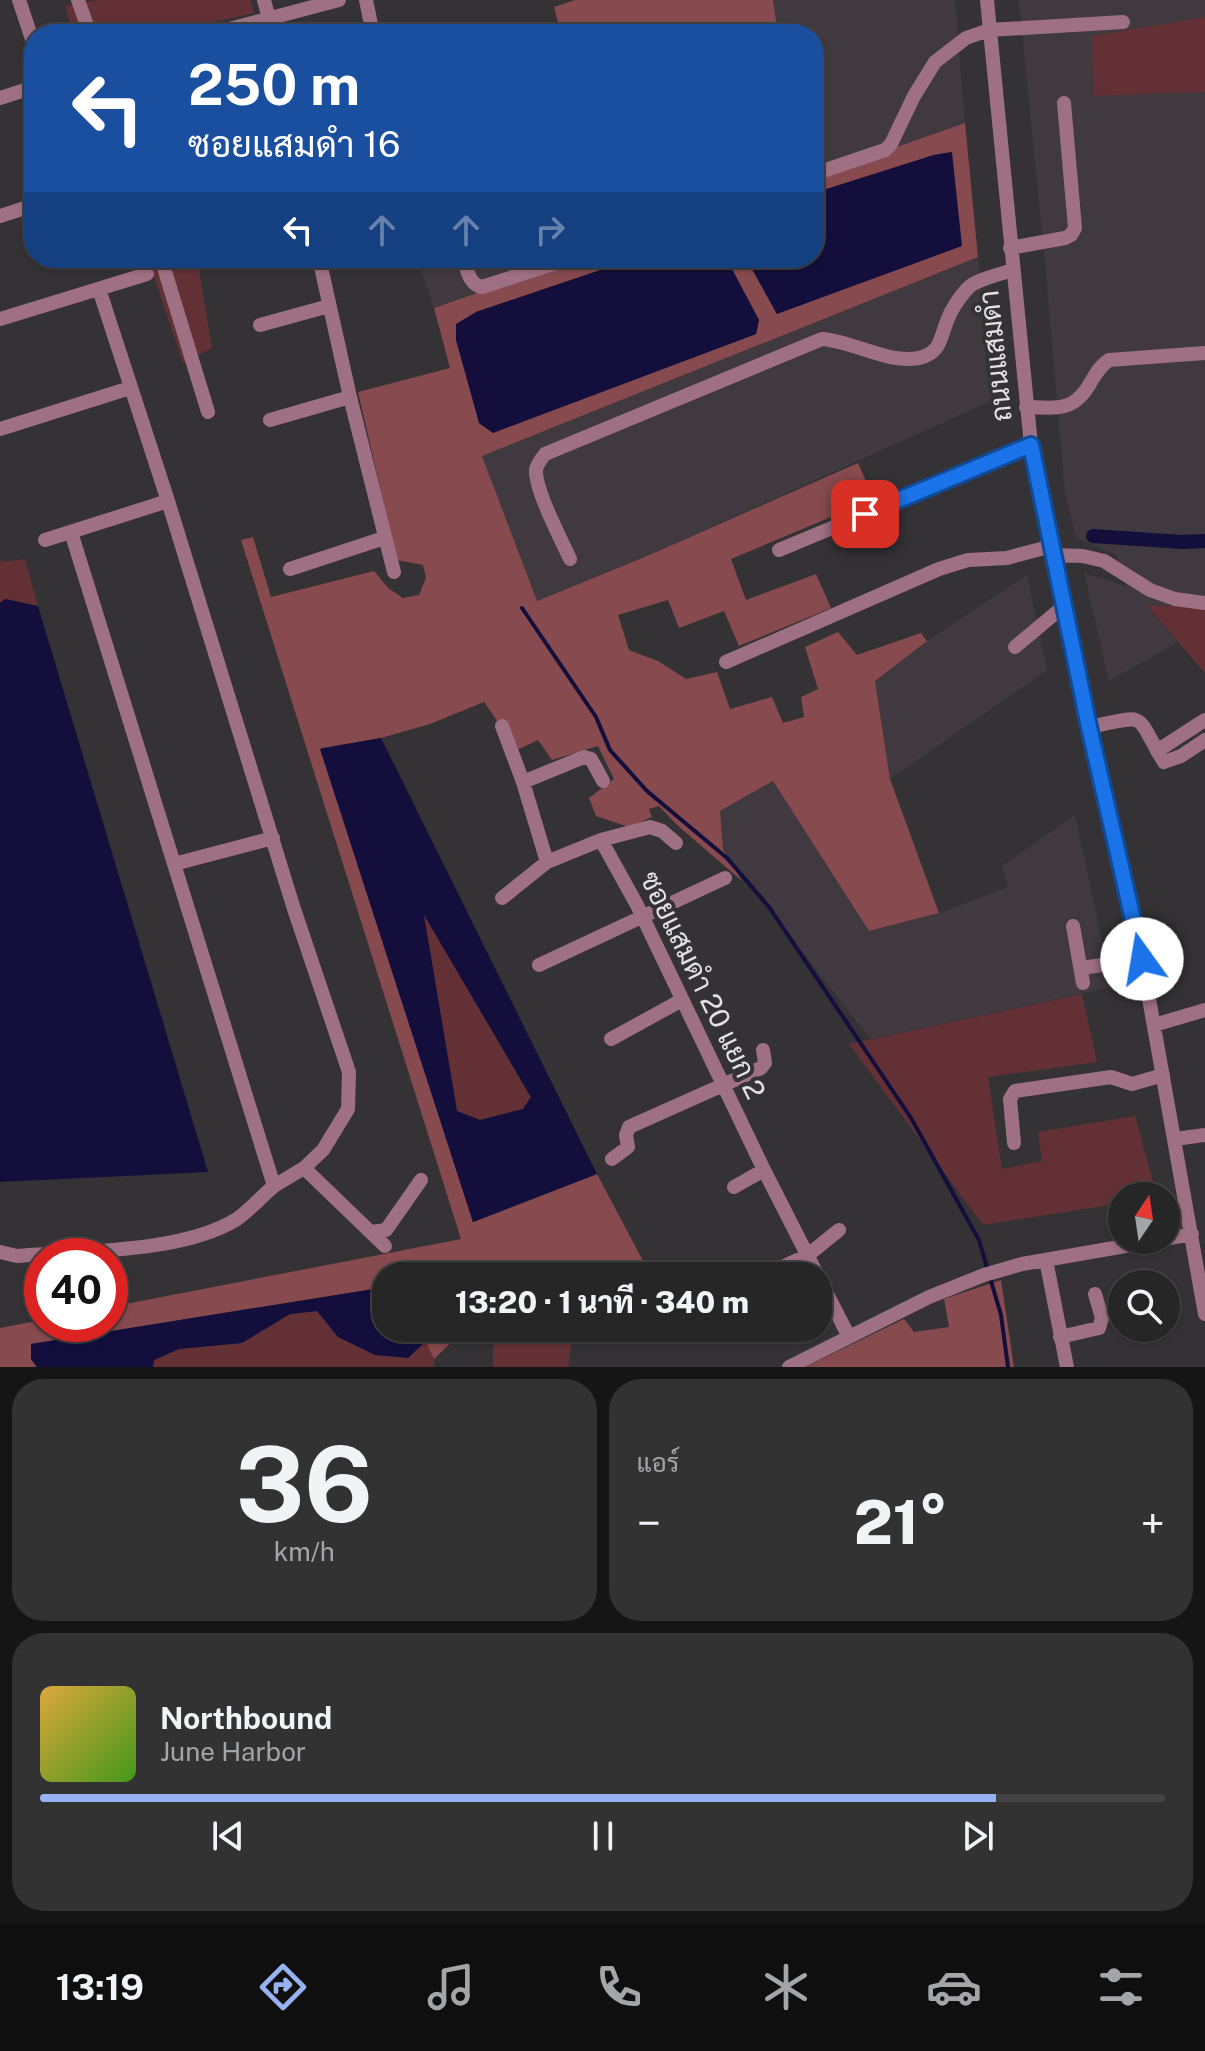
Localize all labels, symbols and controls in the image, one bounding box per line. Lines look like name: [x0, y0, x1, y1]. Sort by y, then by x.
text: 250 m: [188, 52, 360, 118]
icon: left: [56, 56, 160, 160]
text: ซอยแสมดำ 16: [188, 123, 400, 165]
icon: left: [276, 208, 320, 252]
icon: ahead: [360, 208, 404, 252]
icon: ahead: [444, 208, 488, 252]
icon: right: [528, 208, 572, 252]
street label: ถนนแสมดำ: [971, 289, 1018, 423]
pin: [831, 480, 899, 548]
icon: arrive: [843, 492, 887, 536]
street label: ซอยแสมดำ 20 แยก 2: [634, 866, 773, 1104]
position arrow: [1100, 917, 1184, 1001]
north arrow: [1108, 1182, 1180, 1254]
map controls: [1108, 1182, 1180, 1342]
speed limit sign: 40: [24, 1238, 128, 1342]
button: search: [1108, 1270, 1180, 1342]
text: 13:20 · 1 นาที · 340 m: [455, 1284, 749, 1320]
text: 36: [235, 1423, 373, 1545]
text: แอร์: [637, 1447, 679, 1478]
text: 21°: [854, 1487, 948, 1558]
text: −: [637, 1497, 661, 1549]
text: +: [1141, 1497, 1165, 1549]
text: km/h: [274, 1536, 335, 1567]
text: Northbound: [160, 1700, 332, 1736]
text: June Harbor: [160, 1736, 306, 1767]
icon: previous: [206, 1814, 250, 1858]
icon: pause: [581, 1814, 625, 1858]
icon: next: [956, 1814, 1000, 1858]
icon: directions: [255, 1959, 311, 2015]
icon: music: [423, 1959, 479, 2015]
icon: phone: [591, 1959, 647, 2015]
icon: climate: [758, 1959, 814, 2015]
icon: car: [926, 1959, 982, 2015]
icon: filters: [1093, 1959, 1149, 2015]
text: 13:19: [56, 1966, 144, 2008]

